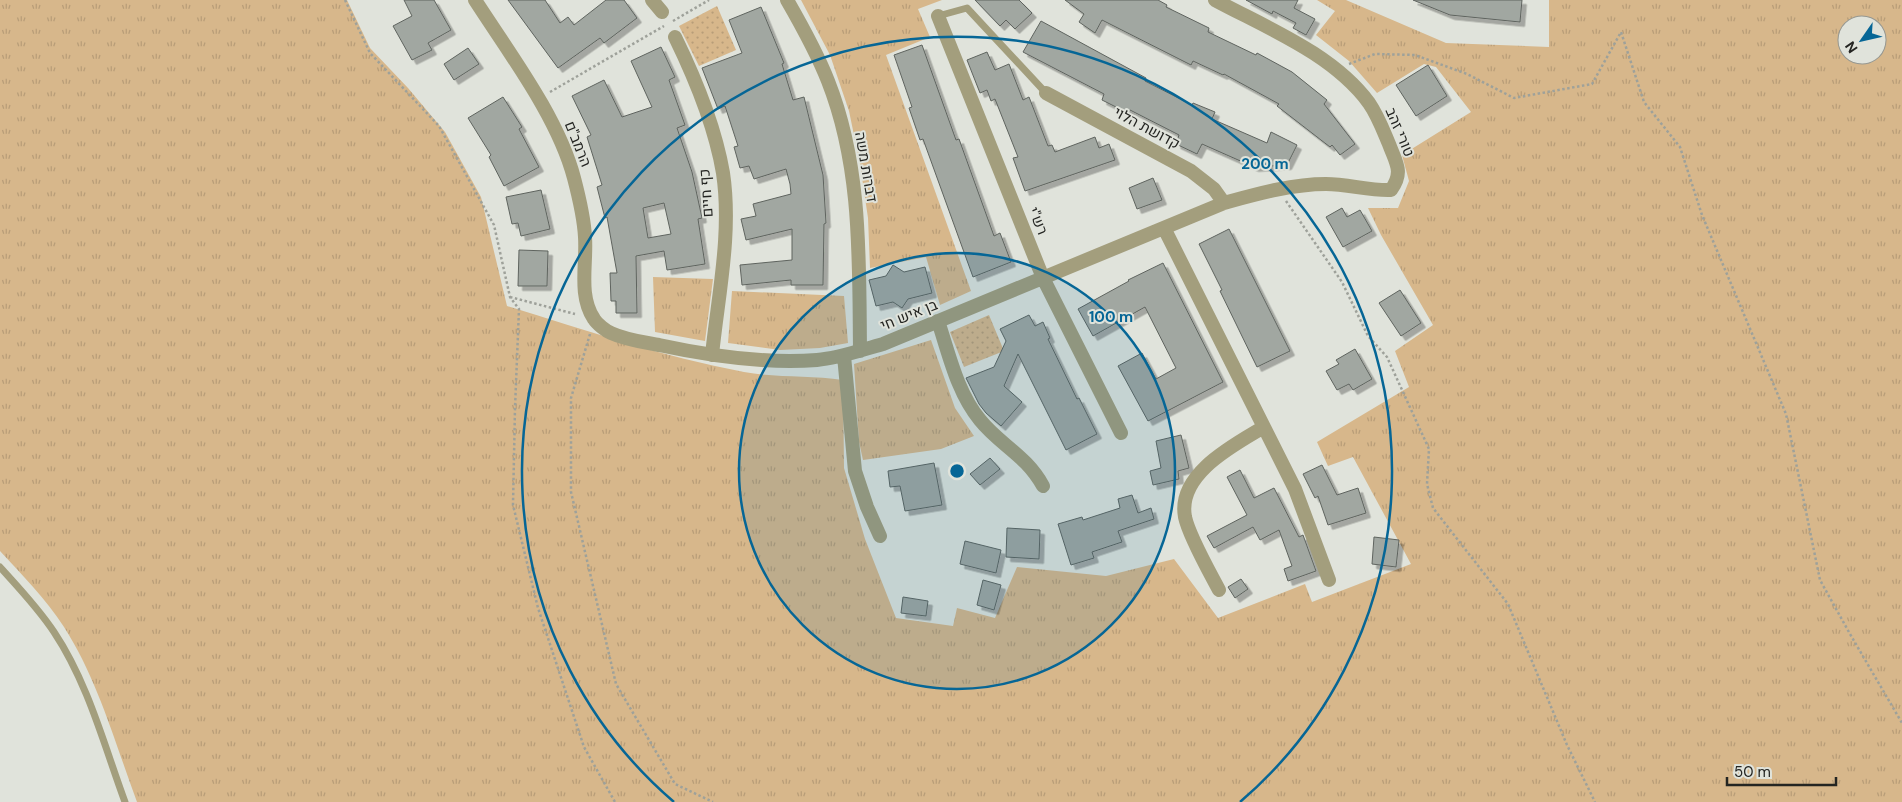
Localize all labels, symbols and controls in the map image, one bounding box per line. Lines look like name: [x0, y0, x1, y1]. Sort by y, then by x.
north arrow: [1837, 15, 1887, 65]
text: N: [1841, 38, 1862, 57]
street label: קדושת הלוי: [1110, 102, 1184, 154]
street label: טורי זהב: [1381, 104, 1419, 160]
street label: הרמב"ם: [560, 118, 596, 170]
street label: דברות משה: [850, 130, 882, 204]
text: 200 m: [1241, 154, 1289, 174]
street label: כף חיים: [694, 168, 718, 218]
street label: רש"י: [1023, 204, 1053, 238]
street label: בן איש חי: [877, 294, 941, 335]
text: 100 m: [1089, 307, 1133, 327]
centre of rings: [948, 462, 966, 480]
scale bar: [1727, 754, 1836, 786]
text: 50 m: [1734, 762, 1771, 782]

